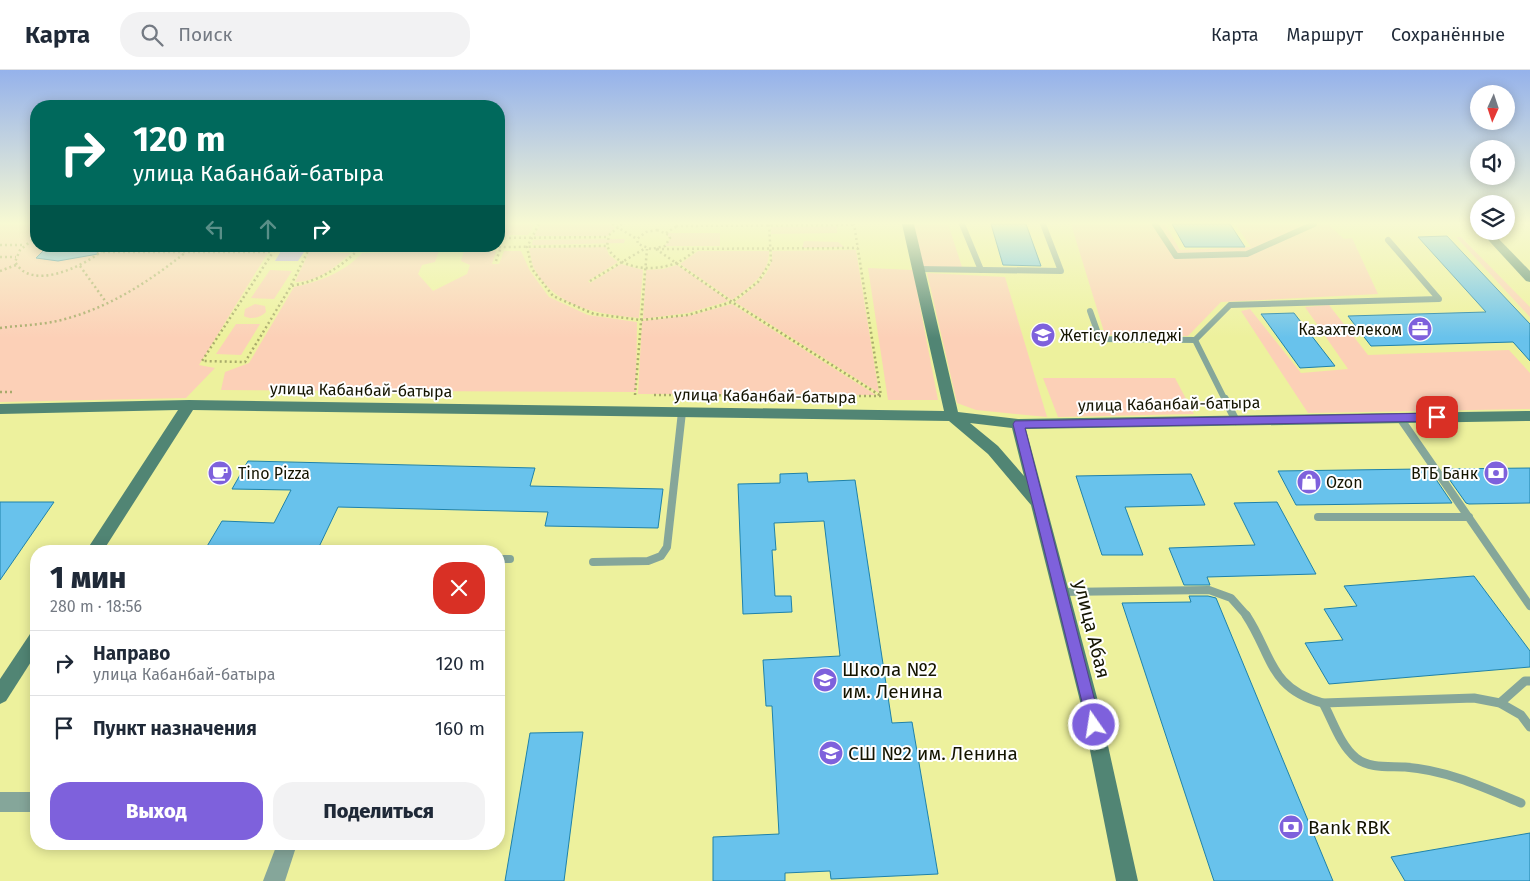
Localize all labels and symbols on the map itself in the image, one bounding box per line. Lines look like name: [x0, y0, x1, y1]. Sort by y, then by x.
north arrow: [1470, 85, 1515, 130]
office icon: Казахтелеком: [1407, 316, 1433, 342]
place label: Казахтелеком: [1298, 320, 1402, 339]
school or university icon: Жетісу колледжі: [1030, 322, 1056, 348]
place label: Жетісу колледжі: [1060, 326, 1182, 345]
street label: улица Кабанбай-батыра: [270, 379, 452, 401]
street label: улица Кабанбай-батыра: [674, 385, 856, 407]
street label: улица Кабанбай-батыра: [1078, 393, 1260, 415]
pin: [1416, 396, 1458, 438]
cafe icon: Tino Pizza: [207, 460, 233, 486]
bank icon: ВТБ Банк: [1483, 460, 1509, 486]
place label: Tino Pizza: [238, 464, 310, 483]
place label: ВТБ Банк: [1411, 464, 1479, 483]
shop icon: Ozon: [1296, 469, 1322, 495]
place label: Ozon: [1326, 473, 1363, 492]
street label: улица Абая: [1069, 577, 1115, 681]
place label: Школа №2 им. Ленина: [842, 658, 943, 703]
school or university icon: Школа №2 им. Ленина: [812, 667, 838, 693]
position arrow: [1067, 698, 1119, 750]
school or university icon: СШ №2 им. Ленина: [818, 740, 844, 766]
place label: СШ №2 им. Ленина: [848, 742, 1018, 765]
bank icon: Bank RBK: [1278, 814, 1304, 840]
place label: Bank RBK: [1308, 816, 1391, 839]

